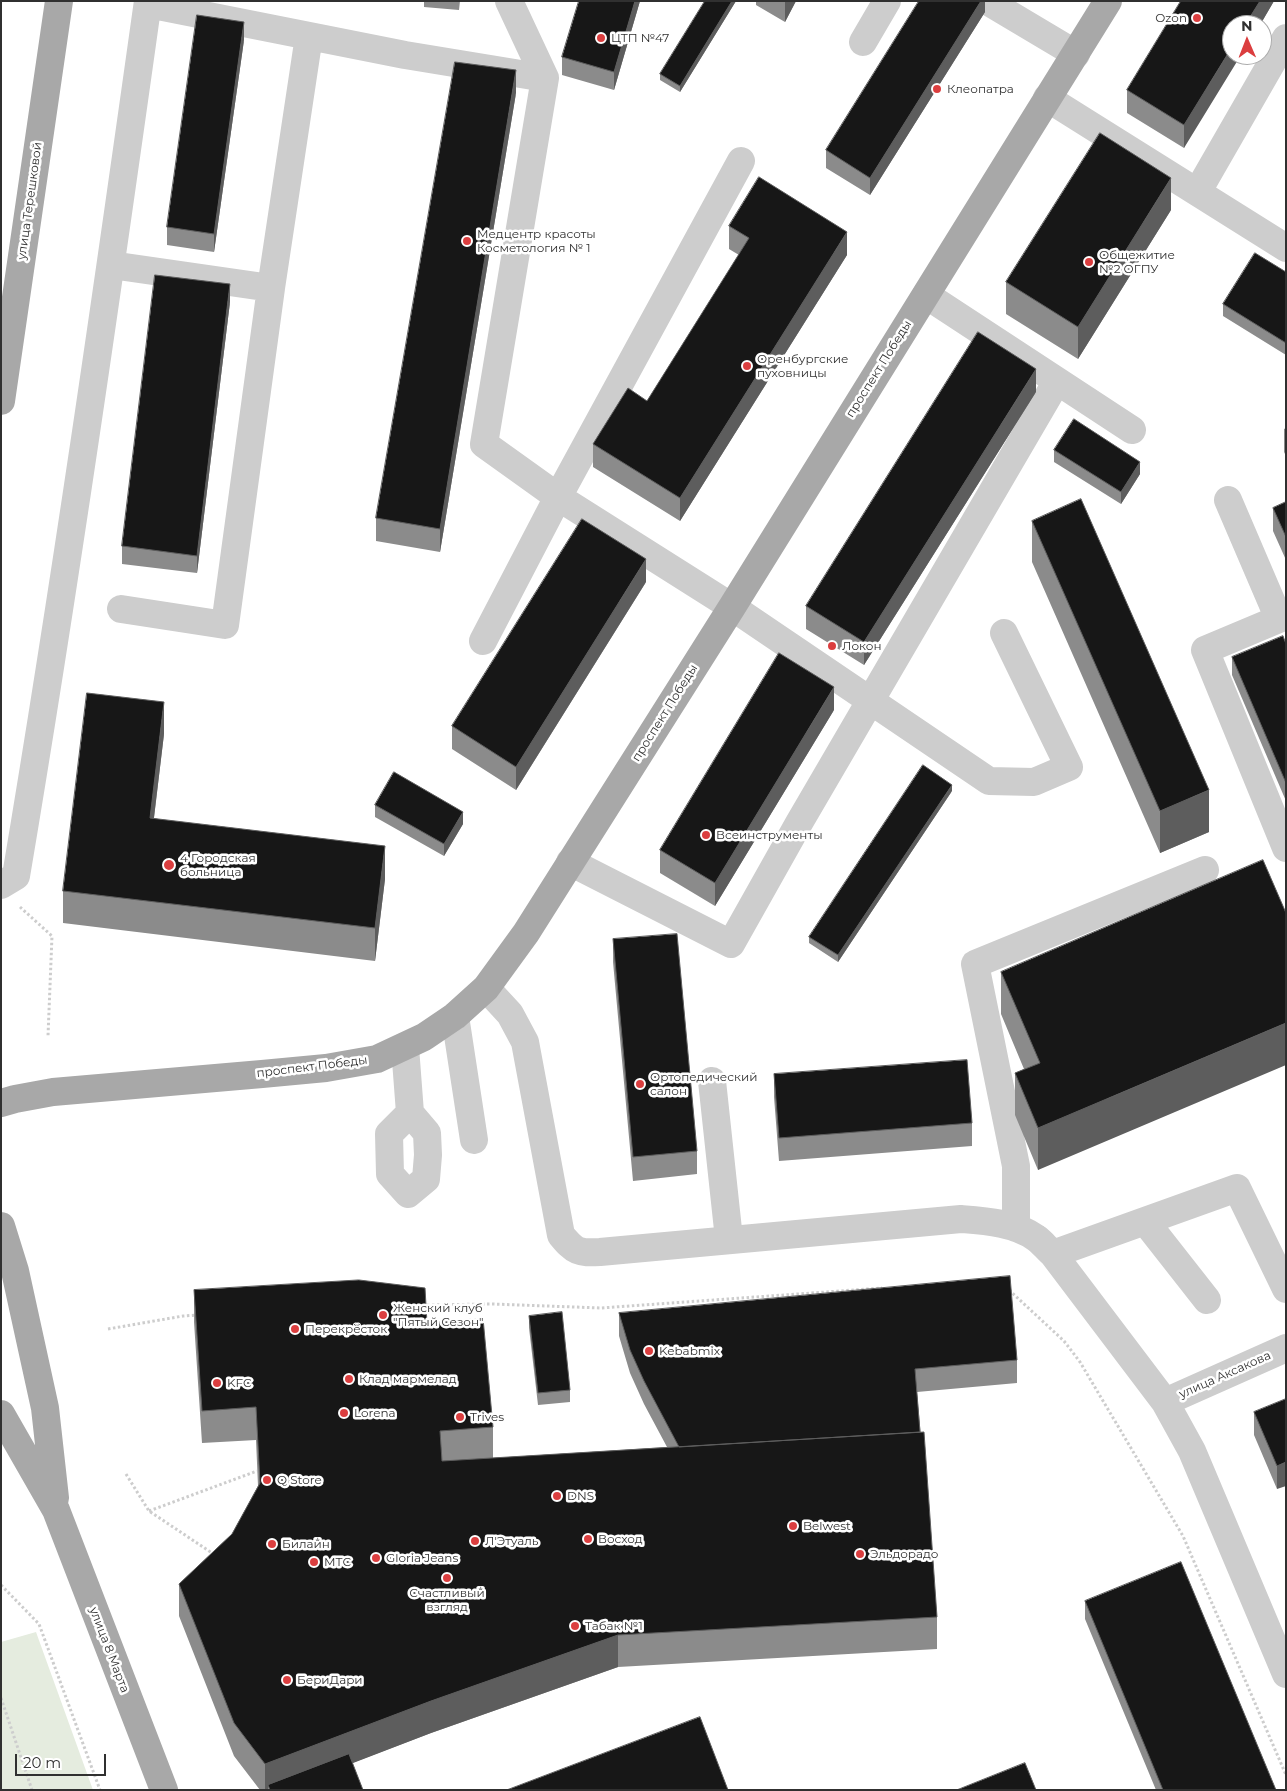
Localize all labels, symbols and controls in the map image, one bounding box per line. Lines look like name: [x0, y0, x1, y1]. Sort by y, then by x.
place label: Ozon: [1155, 11, 1187, 25]
marker: Ozon: [1191, 12, 1203, 24]
north arrow: [1222, 15, 1272, 65]
text: N: [1241, 17, 1253, 35]
place label: ЦТП №47: [611, 31, 669, 45]
marker: ЦТП №47: [595, 32, 607, 44]
place label: Клеопатра: [947, 82, 1014, 96]
marker: Клеопатра: [931, 83, 943, 95]
street label: улица Терешковой: [15, 141, 45, 261]
place label: Медцентр красоты Косметология № 1: [477, 227, 596, 255]
marker: Медцентр красоты Косметология № 1: [461, 235, 473, 247]
place label: Общежитие №2 ОГПУ: [1099, 248, 1175, 276]
marker: Общежитие №2 ОГПУ: [1083, 256, 1095, 268]
street label: проспект Победы: [843, 318, 915, 420]
place label: Оренбургские пуховницы: [757, 352, 848, 380]
marker: Оренбургские пуховницы: [741, 360, 753, 372]
place label: Локон: [842, 639, 882, 653]
marker: Локон: [826, 640, 838, 652]
street label: проспект Победы: [629, 662, 701, 764]
place label: Всеинструменты: [716, 828, 823, 842]
marker: Всеинструменты: [700, 829, 712, 841]
place label: 4 Городская больница: [180, 851, 256, 879]
marker: 4 Городская больница: [162, 858, 176, 872]
street label: проспект Победы: [256, 1053, 368, 1081]
place label: Ортопедический салон: [650, 1070, 758, 1098]
marker: Ортопедический салон: [634, 1078, 646, 1090]
place label: Женский клуб "Пятый Сезон": [393, 1301, 483, 1329]
marker: Женский клуб "Пятый Сезон": [377, 1309, 389, 1321]
place label: Перекрёсток: [305, 1322, 387, 1336]
marker: Перекрёсток: [289, 1323, 301, 1335]
place label: Kebabmix: [659, 1344, 720, 1358]
marker: Kebabmix: [643, 1345, 655, 1357]
street label: улица Аксакова: [1177, 1348, 1273, 1402]
place label: Клад мармелад: [359, 1372, 457, 1386]
marker: Клад мармелад: [343, 1373, 355, 1385]
place label: KFC: [227, 1376, 252, 1390]
marker: KFC: [211, 1377, 223, 1389]
place label: Lorena: [354, 1406, 396, 1420]
marker: Lorena: [338, 1407, 350, 1419]
place label: Trives: [470, 1410, 504, 1424]
marker: Trives: [454, 1411, 466, 1423]
place label: Q Store: [277, 1473, 322, 1487]
marker: Q Store: [261, 1474, 273, 1486]
place label: DNS: [567, 1489, 594, 1503]
marker: DNS: [551, 1490, 563, 1502]
place label: Belwest: [803, 1519, 851, 1533]
marker: Belwest: [787, 1520, 799, 1532]
place label: Восход: [598, 1532, 643, 1546]
marker: Восход: [582, 1533, 594, 1545]
place label: Л'Этуаль: [485, 1534, 539, 1548]
marker: Л'Этуаль: [469, 1535, 481, 1547]
place label: Билайн: [282, 1537, 330, 1551]
marker: Билайн: [266, 1538, 278, 1550]
place label: Эльдорадо: [870, 1547, 938, 1561]
marker: Эльдорадо: [854, 1548, 866, 1560]
place label: Gloria Jeans: [386, 1551, 458, 1565]
marker: Gloria Jeans: [370, 1552, 382, 1564]
place label: МТС: [324, 1555, 351, 1569]
marker: МТС: [308, 1556, 320, 1568]
marker: Счастливый взгляд: [441, 1572, 453, 1584]
place label: Счастливый взгляд: [409, 1586, 485, 1614]
street label: улица 8 Марта: [86, 1605, 132, 1695]
place label: Табак №1: [585, 1619, 643, 1633]
marker: Табак №1: [569, 1620, 581, 1632]
place label: БериДари: [297, 1673, 363, 1687]
marker: БериДари: [281, 1674, 293, 1686]
scale bar: [18, 1744, 109, 1776]
text: 20 m: [23, 1753, 61, 1772]

